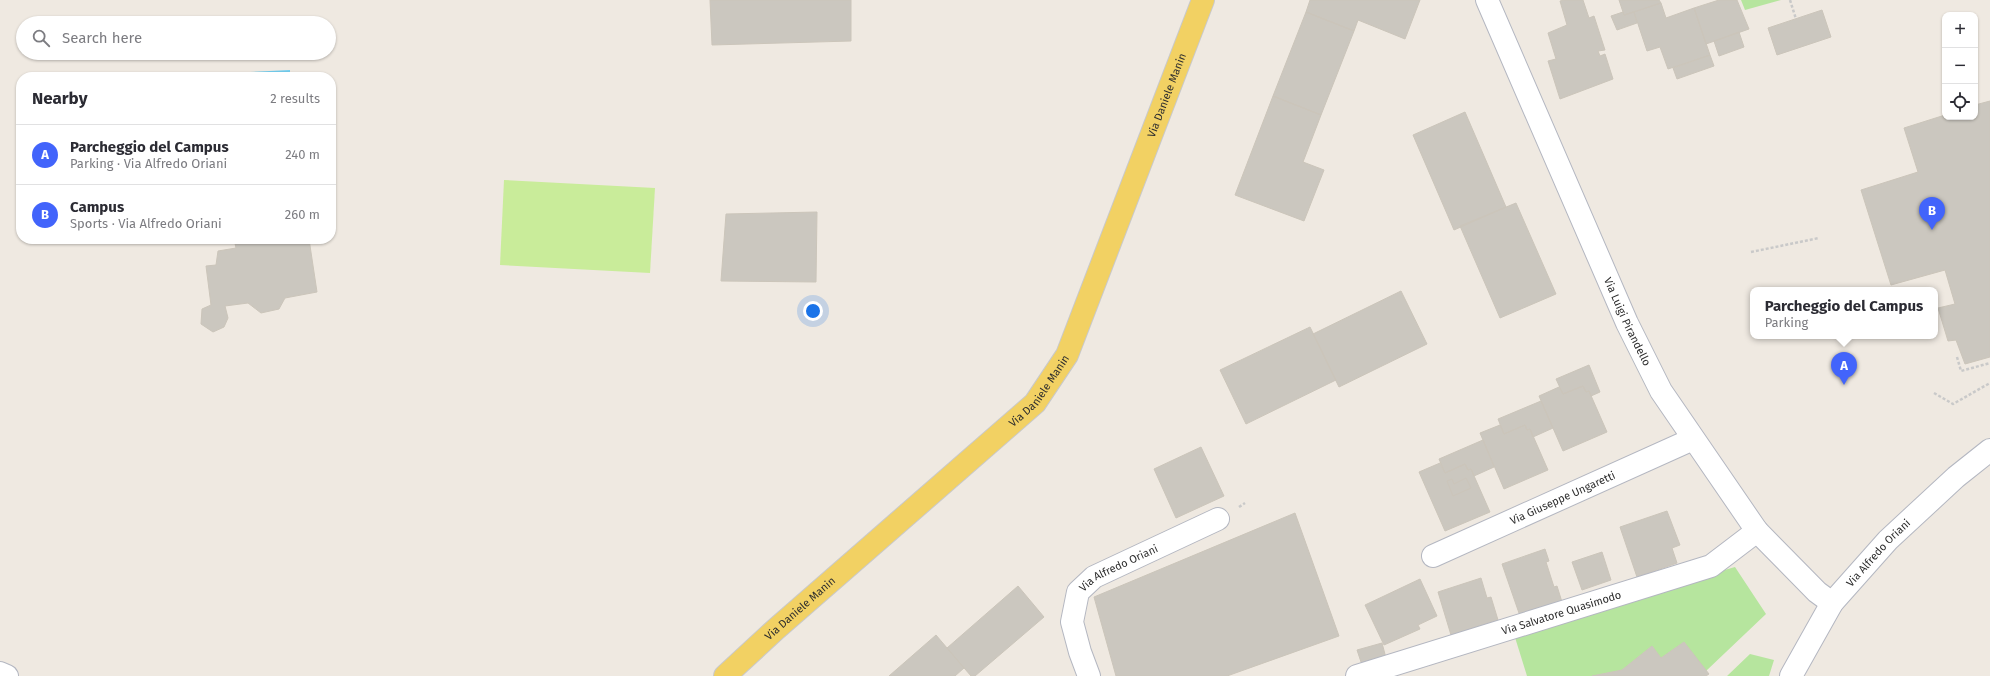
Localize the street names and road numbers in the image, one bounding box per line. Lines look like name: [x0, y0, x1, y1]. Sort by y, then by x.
street label: Via Daniele Manin: [1144, 51, 1189, 139]
street label: Via Luigi Pirandello: [1602, 275, 1654, 368]
street label: Via Daniele Manin: [1006, 352, 1072, 429]
street label: Via Giuseppe Ungaretti: [1508, 468, 1617, 527]
street label: Via Alfredo Oriani: [1843, 516, 1913, 589]
street label: Via Alfredo Oriani: [1076, 542, 1160, 594]
street label: Via Daniele Manin: [762, 574, 838, 643]
street label: Via Salvatore Quasimodo: [1500, 588, 1623, 637]

